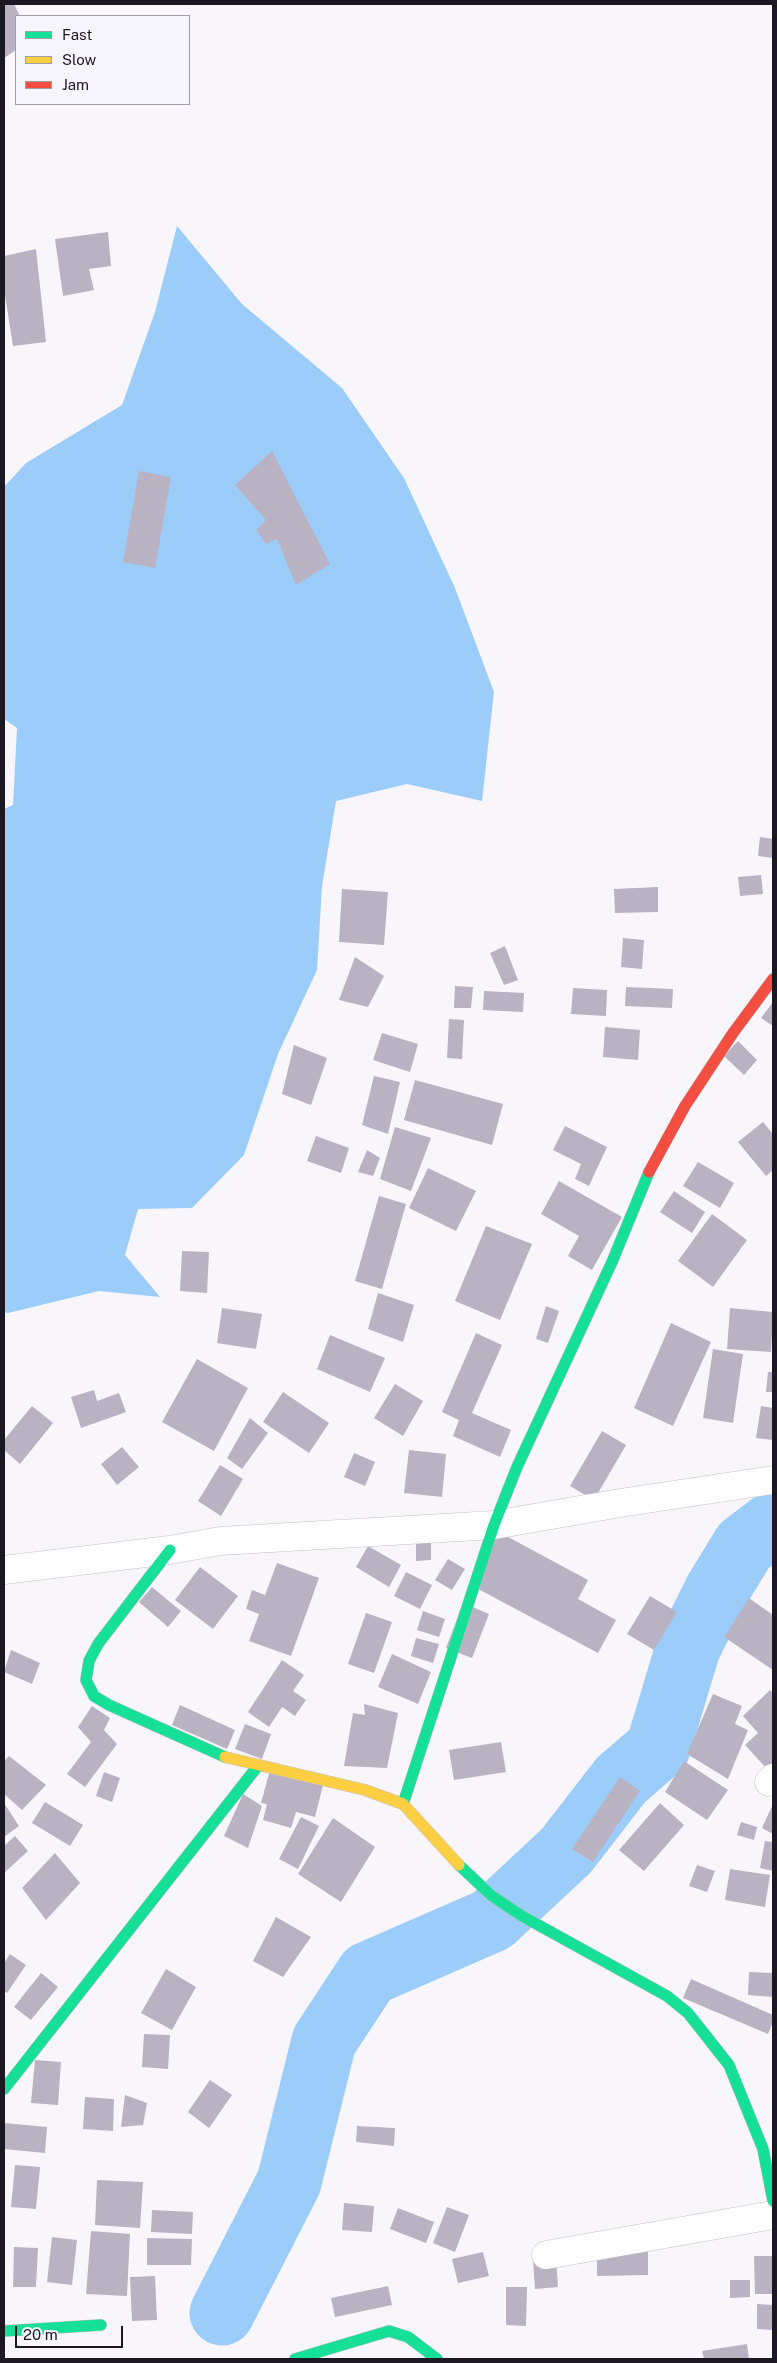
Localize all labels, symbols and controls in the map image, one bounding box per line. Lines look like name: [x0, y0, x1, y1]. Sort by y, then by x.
legend: [15, 15, 190, 105]
text: Fast: [62, 26, 92, 43]
text: Slow: [62, 51, 96, 68]
text: Jam: [62, 76, 89, 93]
scale bar: [18, 2316, 125, 2348]
text: 20 m: [23, 2326, 58, 2343]

